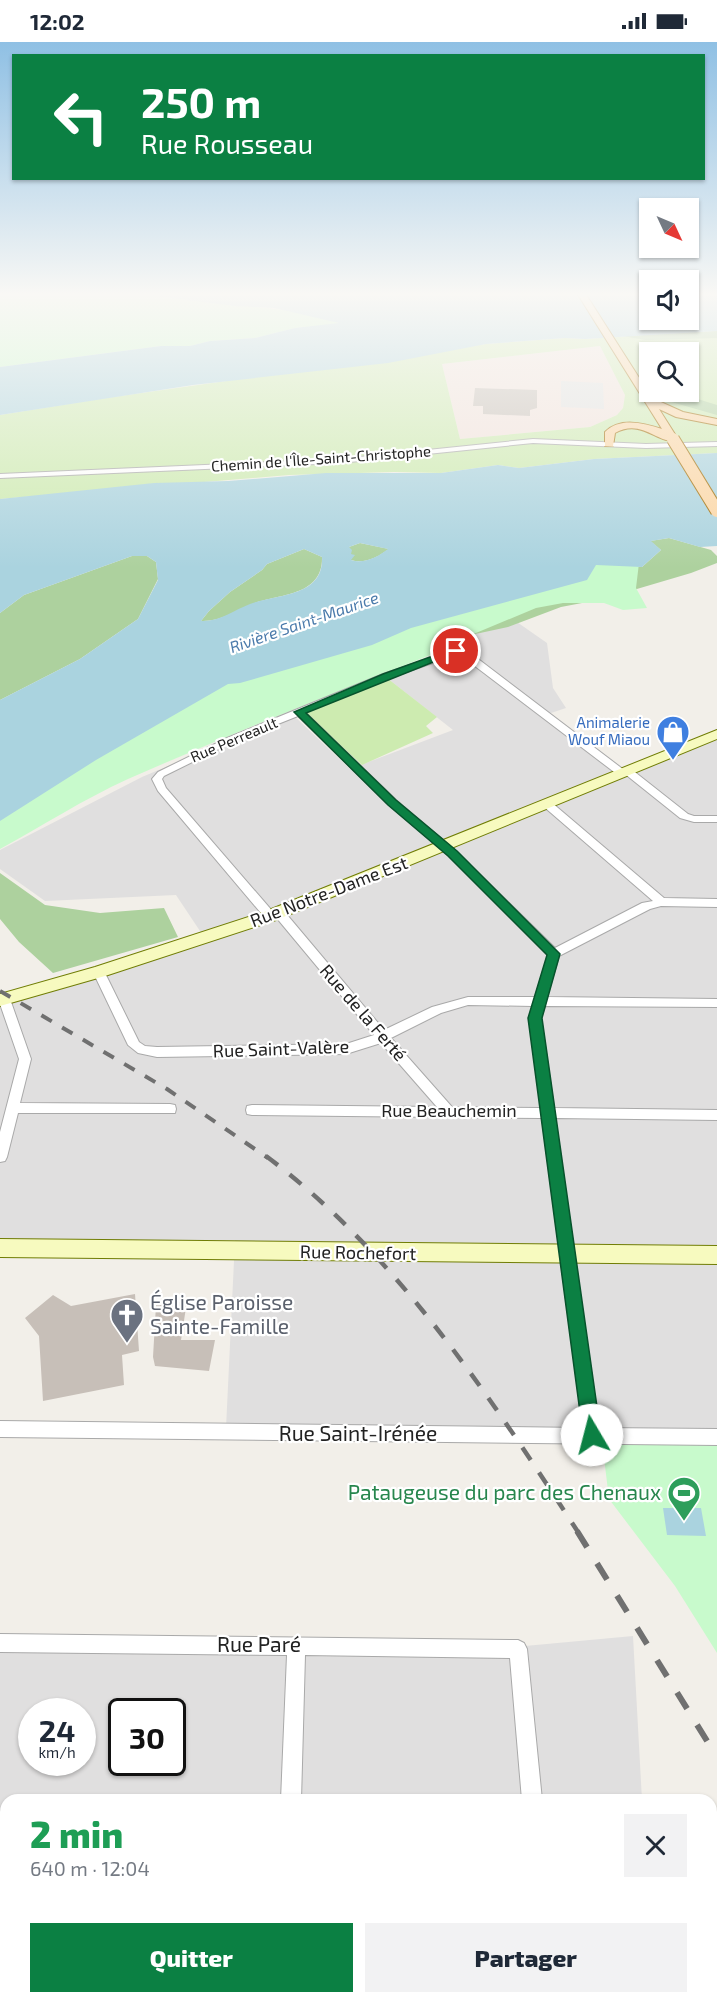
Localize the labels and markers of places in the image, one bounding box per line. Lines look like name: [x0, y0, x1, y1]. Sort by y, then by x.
pin: [430, 625, 481, 676]
place label: Animalerie Wouf Miaou: [568, 713, 650, 748]
shop icon: Animalerie Wouf Miaou: [655, 714, 691, 761]
place label: Église Paroisse Sainte-Famille: [150, 1289, 293, 1338]
church icon: Église Paroisse Sainte-Famille: [109, 1297, 145, 1344]
sports icon: Pataugeuse du parc des Chenaux: [666, 1475, 702, 1522]
place label: Pataugeuse du parc des Chenaux: [348, 1479, 661, 1504]

